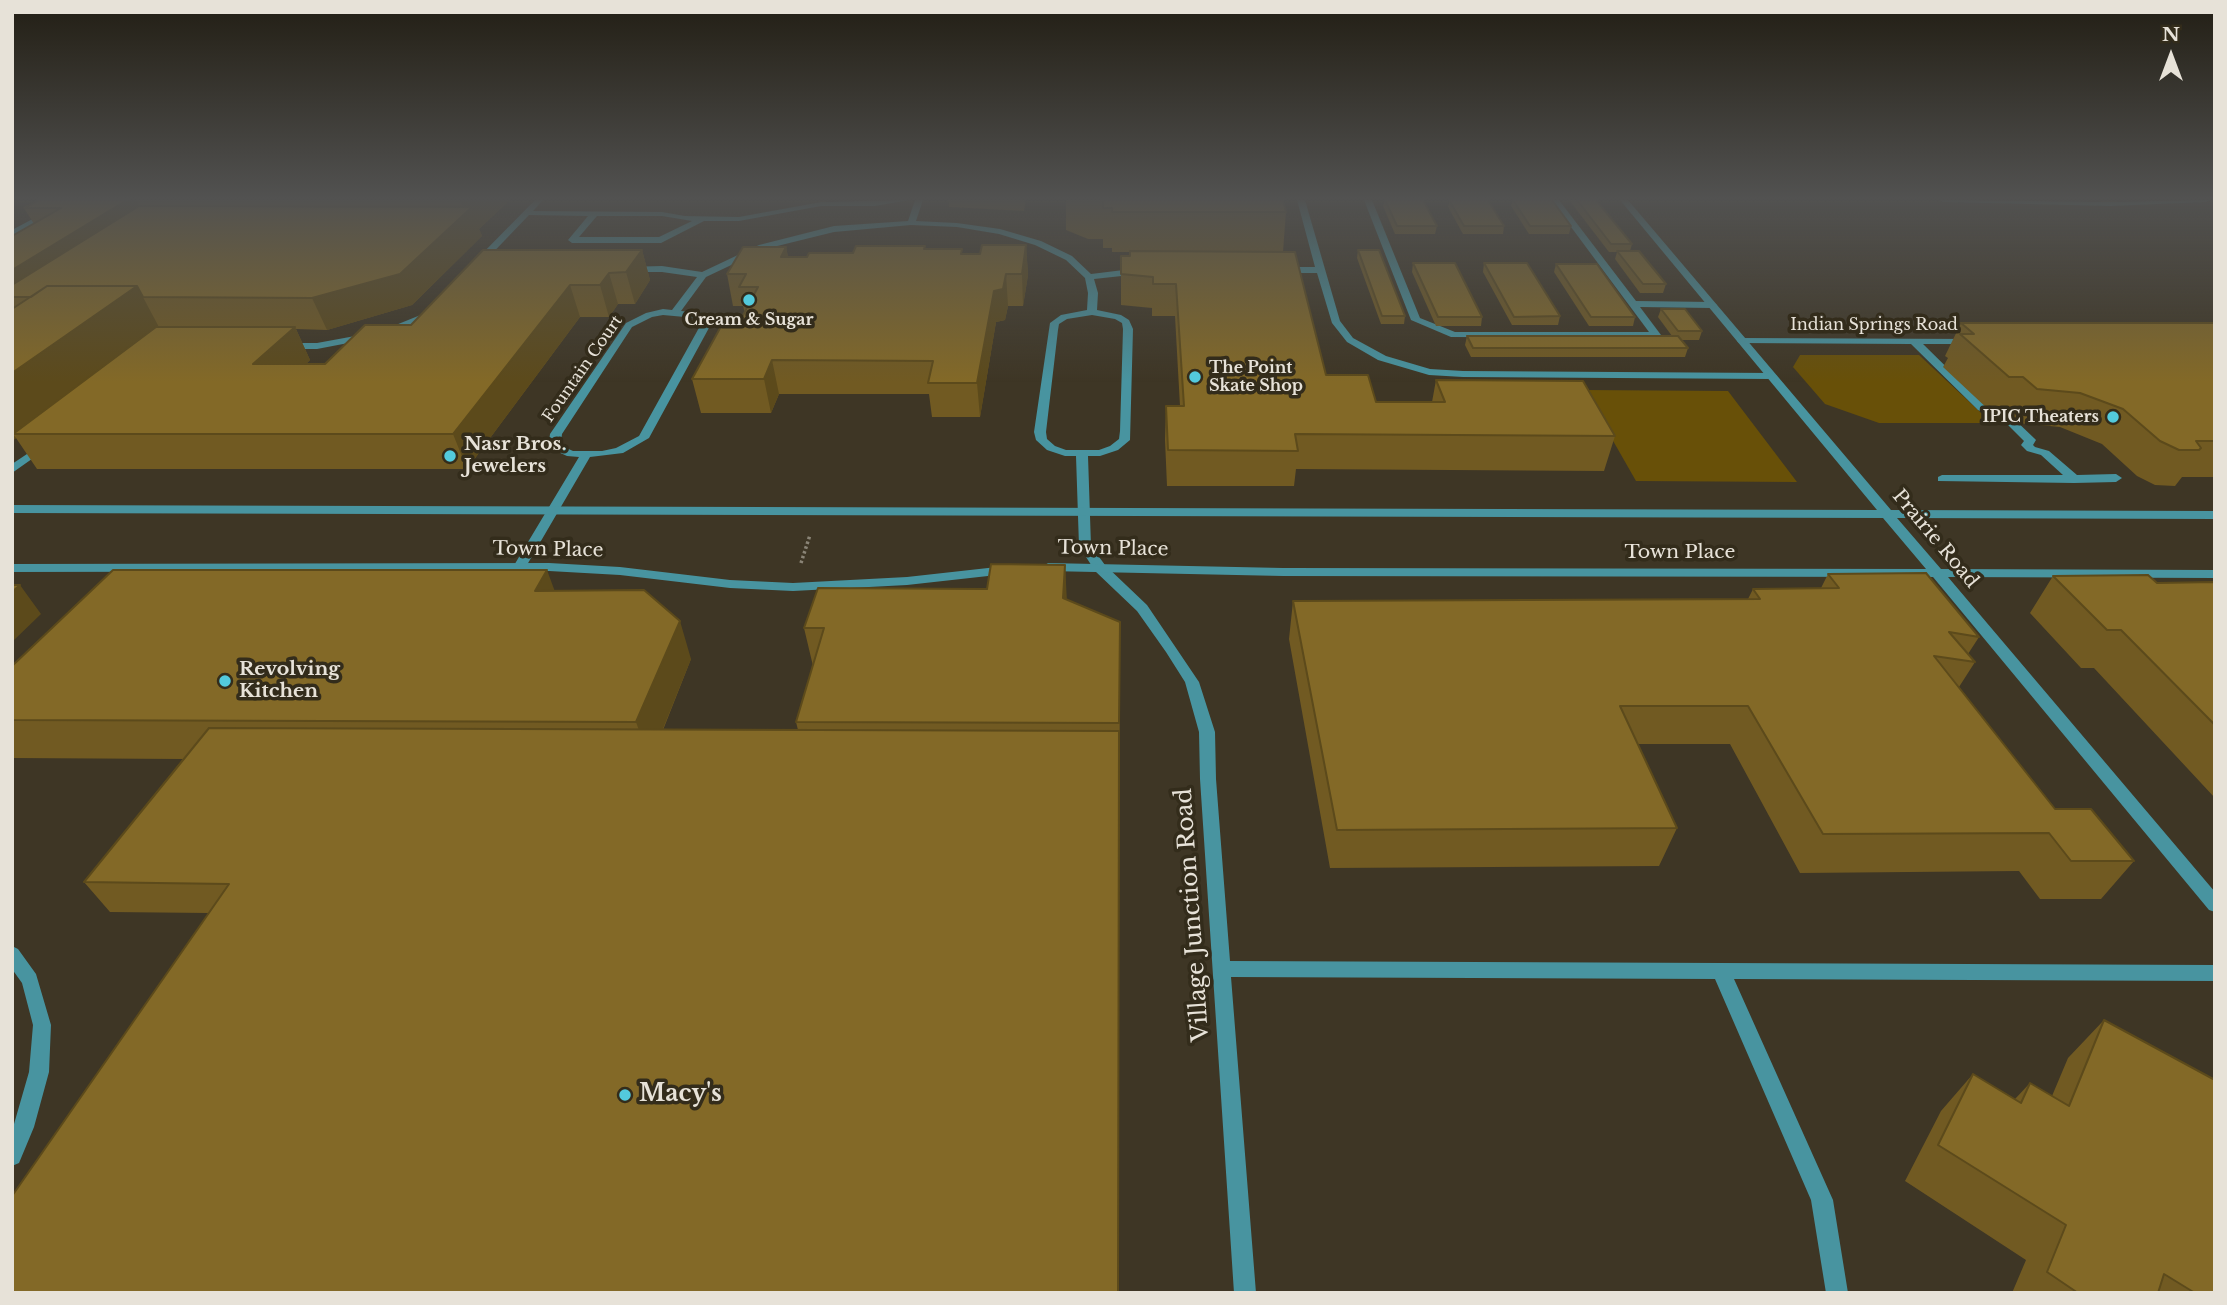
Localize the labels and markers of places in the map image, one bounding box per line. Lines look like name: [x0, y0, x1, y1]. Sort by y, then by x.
marker: Cream & Sugar: [741, 292, 757, 308]
place label: Cream & Sugar: [685, 310, 813, 330]
place label: The Point Skate Shop: [1209, 358, 1303, 396]
marker: The Point Skate Shop: [1187, 369, 1203, 385]
place label: IPIC Theaters: [1982, 407, 2099, 427]
marker: IPIC Theaters: [2105, 409, 2121, 425]
place label: Nasr Bros. Jewelers: [464, 434, 566, 478]
marker: Nasr Bros. Jewelers: [442, 448, 458, 464]
place label: Revolving Kitchen: [239, 659, 340, 703]
marker: Revolving Kitchen: [217, 673, 233, 689]
place label: Macy's: [639, 1081, 722, 1109]
marker: Macy's: [617, 1087, 633, 1103]

